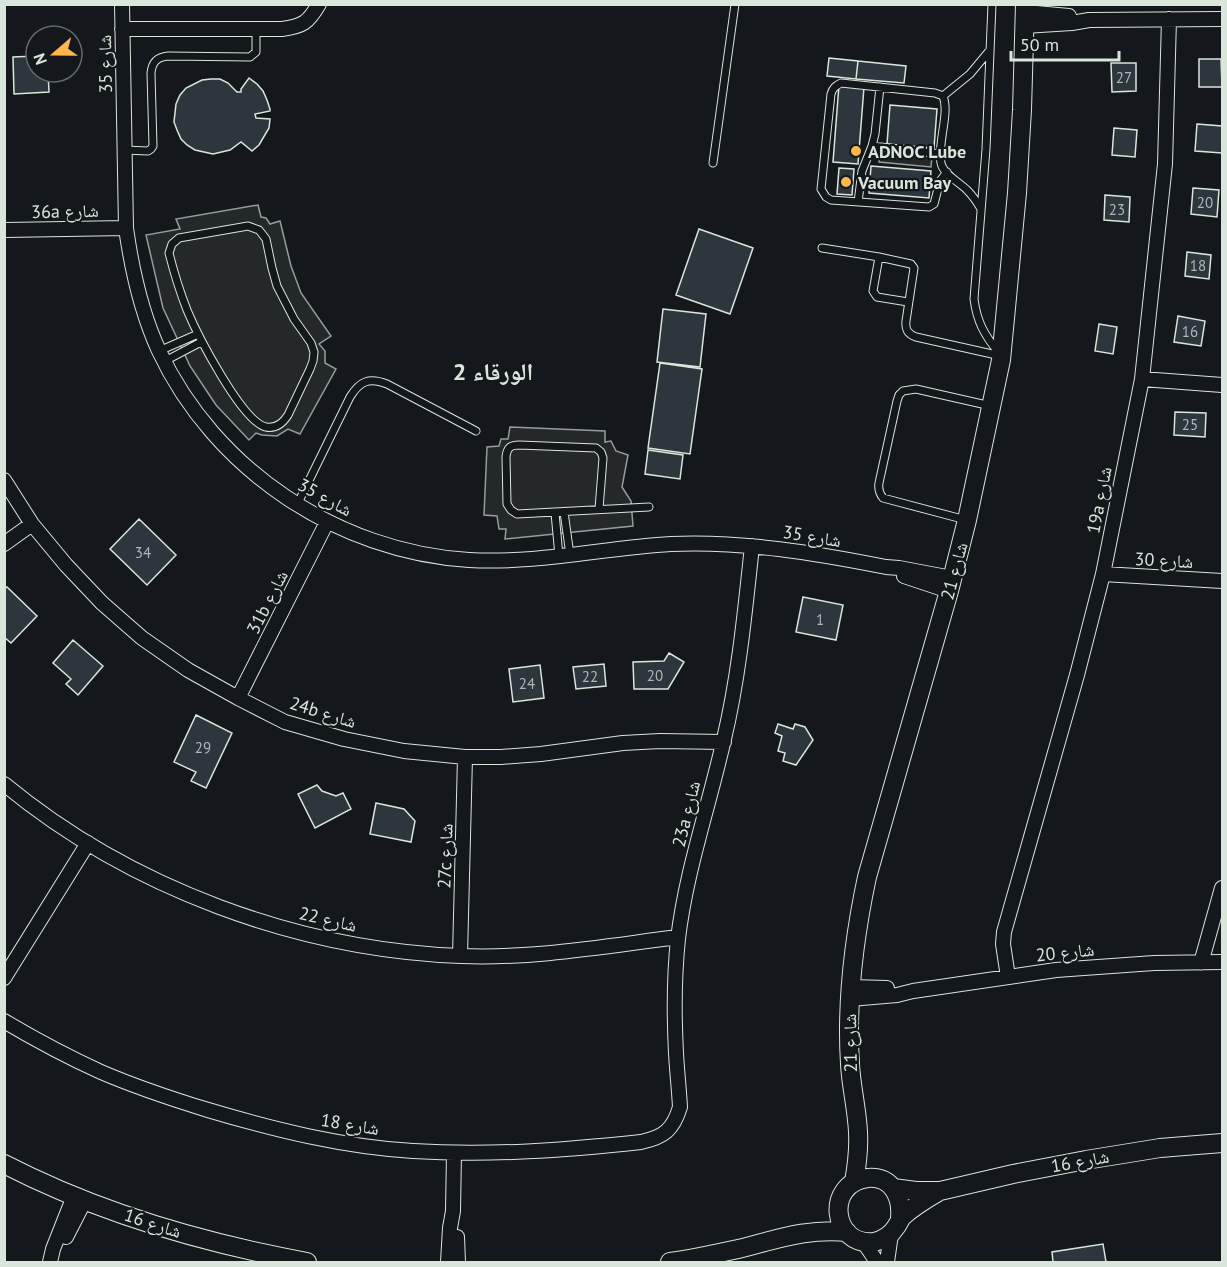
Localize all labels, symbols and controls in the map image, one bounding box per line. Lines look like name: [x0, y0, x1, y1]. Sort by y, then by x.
north arrow: [24, 24, 84, 84]
scale bar: [1011, 24, 1119, 62]
text: 50 m: [1020, 33, 1059, 56]
street label: شارع 35: [93, 34, 117, 94]
text: N: [29, 51, 51, 67]
house number: 27: [1116, 68, 1132, 87]
place label: ADNOC Lube: [868, 140, 966, 163]
marker: ADNOC Lube: [849, 144, 863, 158]
place label: Vacuum Bay: [857, 171, 952, 194]
marker: Vacuum Bay: [839, 175, 853, 189]
house number: 20: [1197, 193, 1213, 212]
street label: 36a شارع: [31, 199, 99, 223]
house number: 23: [1109, 200, 1125, 219]
house number: 18: [1190, 256, 1206, 275]
house number: 16: [1182, 322, 1198, 341]
district label: الورقاء 2: [453, 356, 533, 387]
house number: 25: [1182, 415, 1198, 434]
street label: 19a شارع: [1081, 465, 1117, 535]
street label: شارع 35: [294, 473, 356, 521]
street label: شارع 35: [781, 520, 843, 552]
street label: شارع 21: [935, 540, 973, 602]
house number: 34: [135, 543, 151, 562]
street label: شارع 30: [1134, 547, 1194, 573]
street label: 31b شارع: [241, 566, 293, 638]
house number: 1: [816, 610, 824, 629]
house number: 20: [647, 666, 663, 685]
house number: 22: [582, 667, 598, 686]
house number: 24: [519, 674, 535, 693]
street label: 24b شارع: [287, 691, 359, 733]
house number: 29: [195, 738, 211, 757]
street label: 23a شارع: [667, 778, 705, 850]
street label: 27c شارع: [432, 823, 458, 889]
street label: شارع 22: [297, 901, 359, 937]
street label: شارع 20: [1035, 937, 1095, 967]
street label: شارع 21: [838, 1013, 862, 1073]
street label: شارع 18: [319, 1108, 381, 1140]
street label: شارع 16: [1049, 1145, 1111, 1177]
street label: شارع 16: [122, 1203, 184, 1243]

